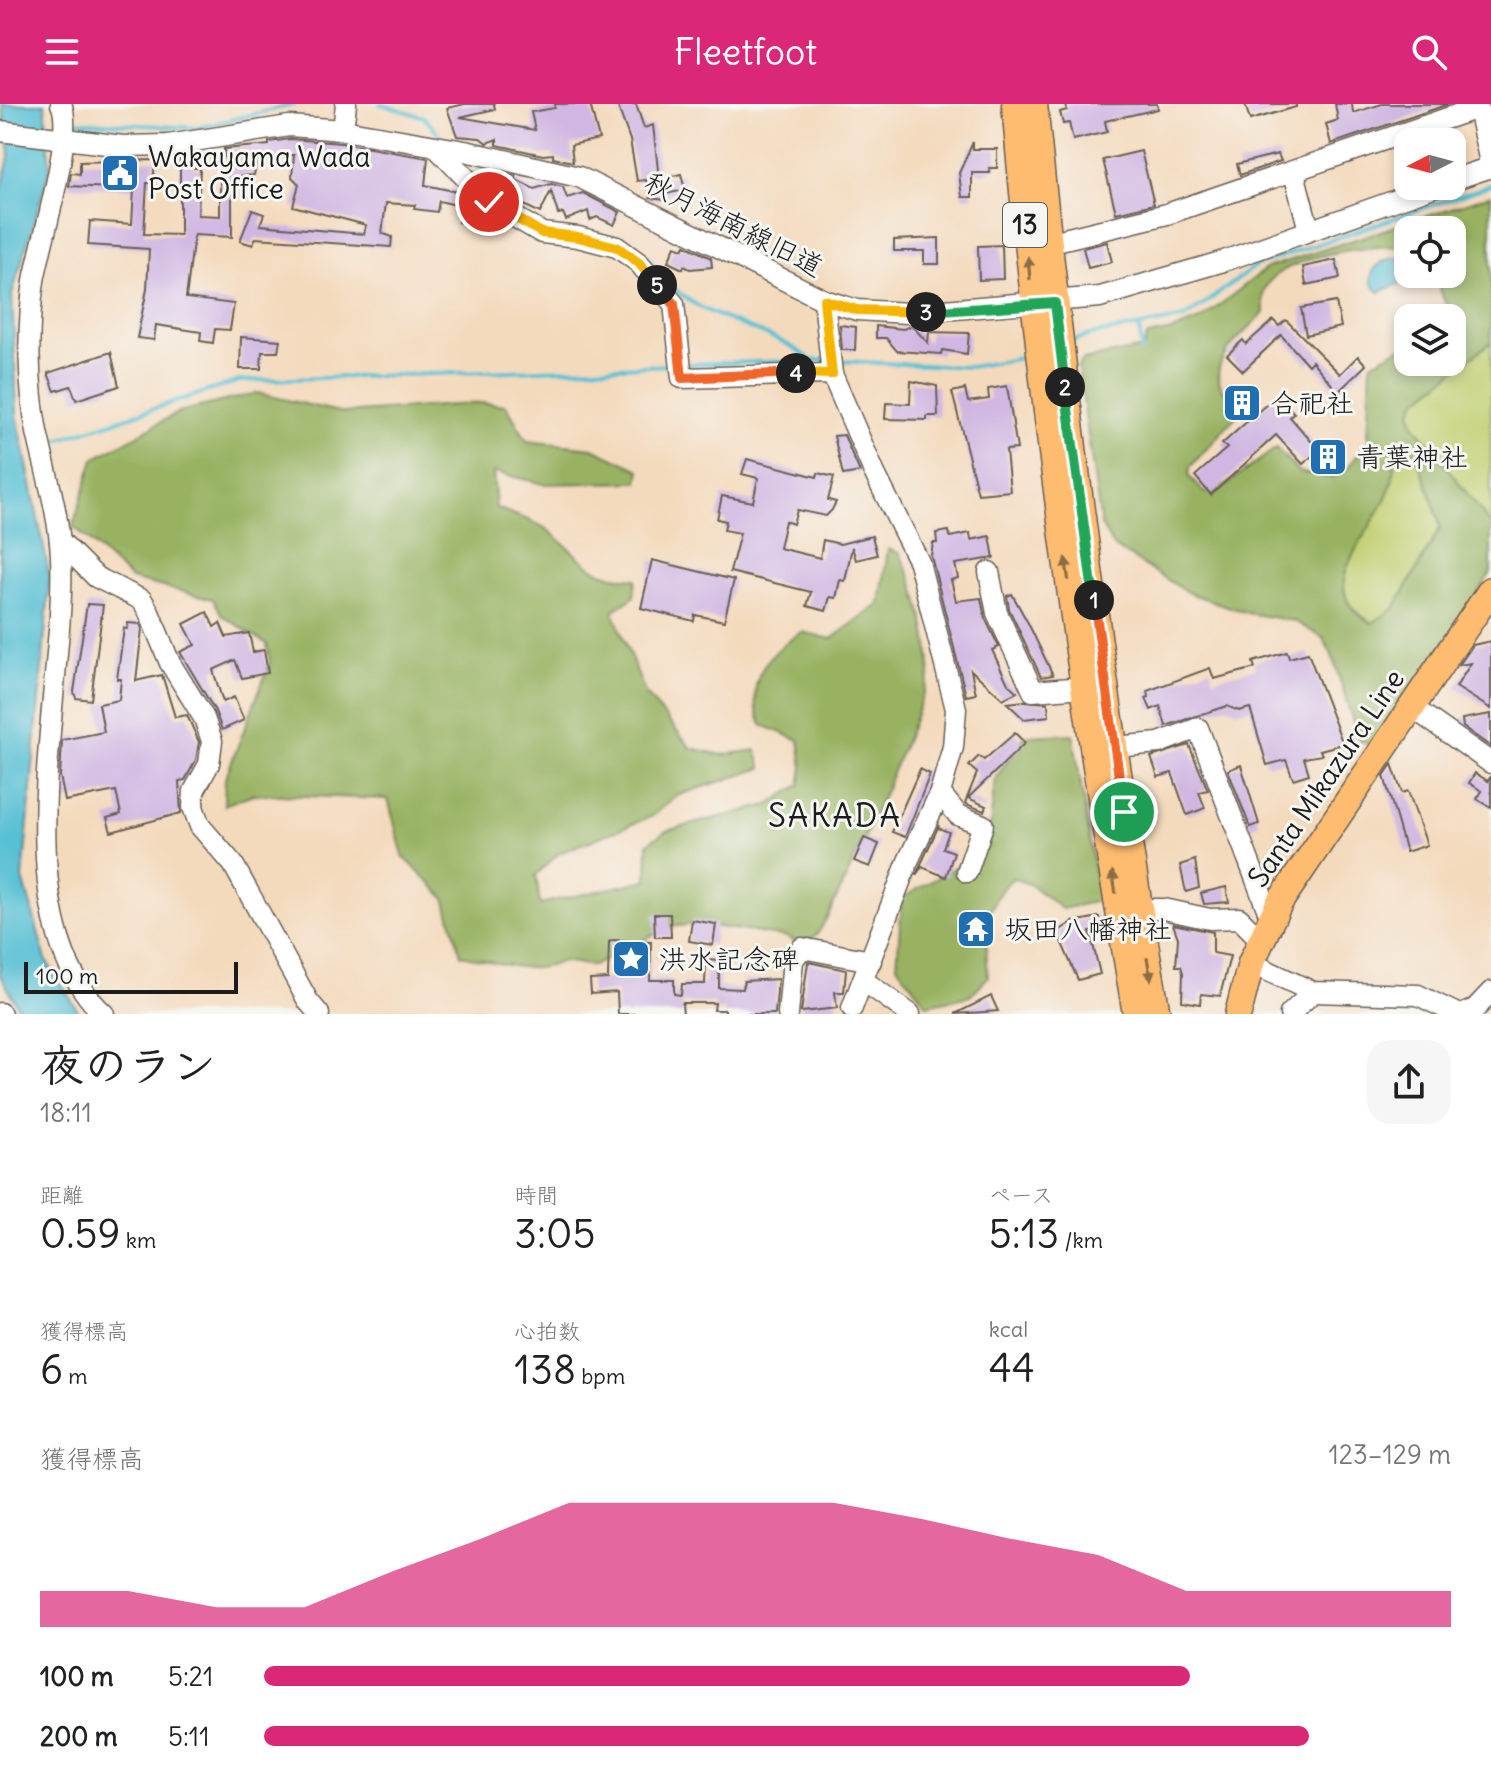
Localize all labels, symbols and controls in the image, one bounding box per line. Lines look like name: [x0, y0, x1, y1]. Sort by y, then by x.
icon: menu: [40, 30, 84, 74]
text: Fleetfoot: [674, 30, 817, 75]
icon: search: [1407, 30, 1451, 74]
north arrow: [1394, 128, 1466, 200]
map controls: [1394, 128, 1466, 376]
place label: Wakayama Wada Post Office: [148, 139, 370, 207]
public building icon: Wakayama Wada Post Office: [99, 152, 141, 194]
street label: 秋月海南線旧道: [639, 163, 829, 285]
pin: [455, 168, 523, 236]
icon: check: [467, 180, 511, 224]
road number: 13: [1003, 203, 1047, 247]
button: locate: [1394, 216, 1466, 288]
one-way arrow: [1022, 255, 1035, 280]
pin: 5: [637, 265, 677, 305]
text: 5: [651, 271, 663, 299]
pin: 3: [906, 292, 946, 332]
text: 3: [920, 298, 932, 326]
button: layers: [1394, 304, 1466, 376]
pin: 4: [776, 353, 816, 393]
text: 4: [790, 359, 802, 387]
pin: 2: [1045, 367, 1085, 407]
text: 2: [1059, 373, 1071, 401]
building icon: 合祀社: [1221, 382, 1263, 424]
place label: 合祀社: [1270, 385, 1354, 421]
building icon: 青葉神社: [1307, 436, 1349, 478]
place label: 青葉神社: [1356, 439, 1468, 475]
one-way arrow: [1060, 556, 1073, 581]
pin: 1: [1074, 580, 1114, 620]
text: 1: [1090, 586, 1098, 614]
street label: Santa Mikazura Line: [1240, 662, 1412, 894]
pin: [1090, 778, 1158, 846]
icon: arrive: [1102, 790, 1146, 834]
district label: SAKADA: [768, 795, 902, 836]
one-way arrow: [1107, 869, 1120, 894]
temple icon: 坂田八幡神社: [955, 908, 997, 950]
place label: 坂田八幡神社: [1004, 911, 1172, 947]
place icon: 洪水記念碑: [610, 938, 652, 980]
place label: 洪水記念碑: [659, 941, 799, 977]
one-way arrow: [1144, 957, 1156, 982]
scale bar: [24, 958, 238, 994]
text: 100 m: [36, 962, 98, 990]
text: 夜のラン: [40, 1038, 216, 1093]
button: share: [1367, 1040, 1451, 1124]
text: 18:11: [40, 1096, 92, 1129]
text: 距離: [40, 1181, 84, 1209]
text: 時間: [514, 1181, 558, 1209]
text: ペース: [989, 1181, 1053, 1209]
text: 0.59: [40, 1209, 121, 1259]
text: 3:05: [514, 1209, 595, 1259]
text: 5:13: [989, 1209, 1059, 1259]
text: km: [121, 1226, 156, 1254]
text: /km: [1059, 1226, 1103, 1254]
text: kcal: [989, 1315, 1028, 1343]
text: 獲得標高: [40, 1317, 128, 1345]
text: 心拍数: [514, 1317, 580, 1345]
text: 44: [989, 1343, 1035, 1393]
text: 6: [40, 1345, 63, 1395]
text: 138: [514, 1345, 576, 1395]
text: m: [63, 1362, 88, 1390]
text: bpm: [576, 1362, 625, 1390]
text: 123–129 m: [1328, 1438, 1451, 1471]
text: 獲得標高: [40, 1442, 144, 1475]
text: 100 m: [40, 1660, 114, 1693]
text: 5:21: [168, 1660, 213, 1693]
text: 200 m: [40, 1720, 117, 1753]
text: 5:11: [168, 1720, 209, 1753]

